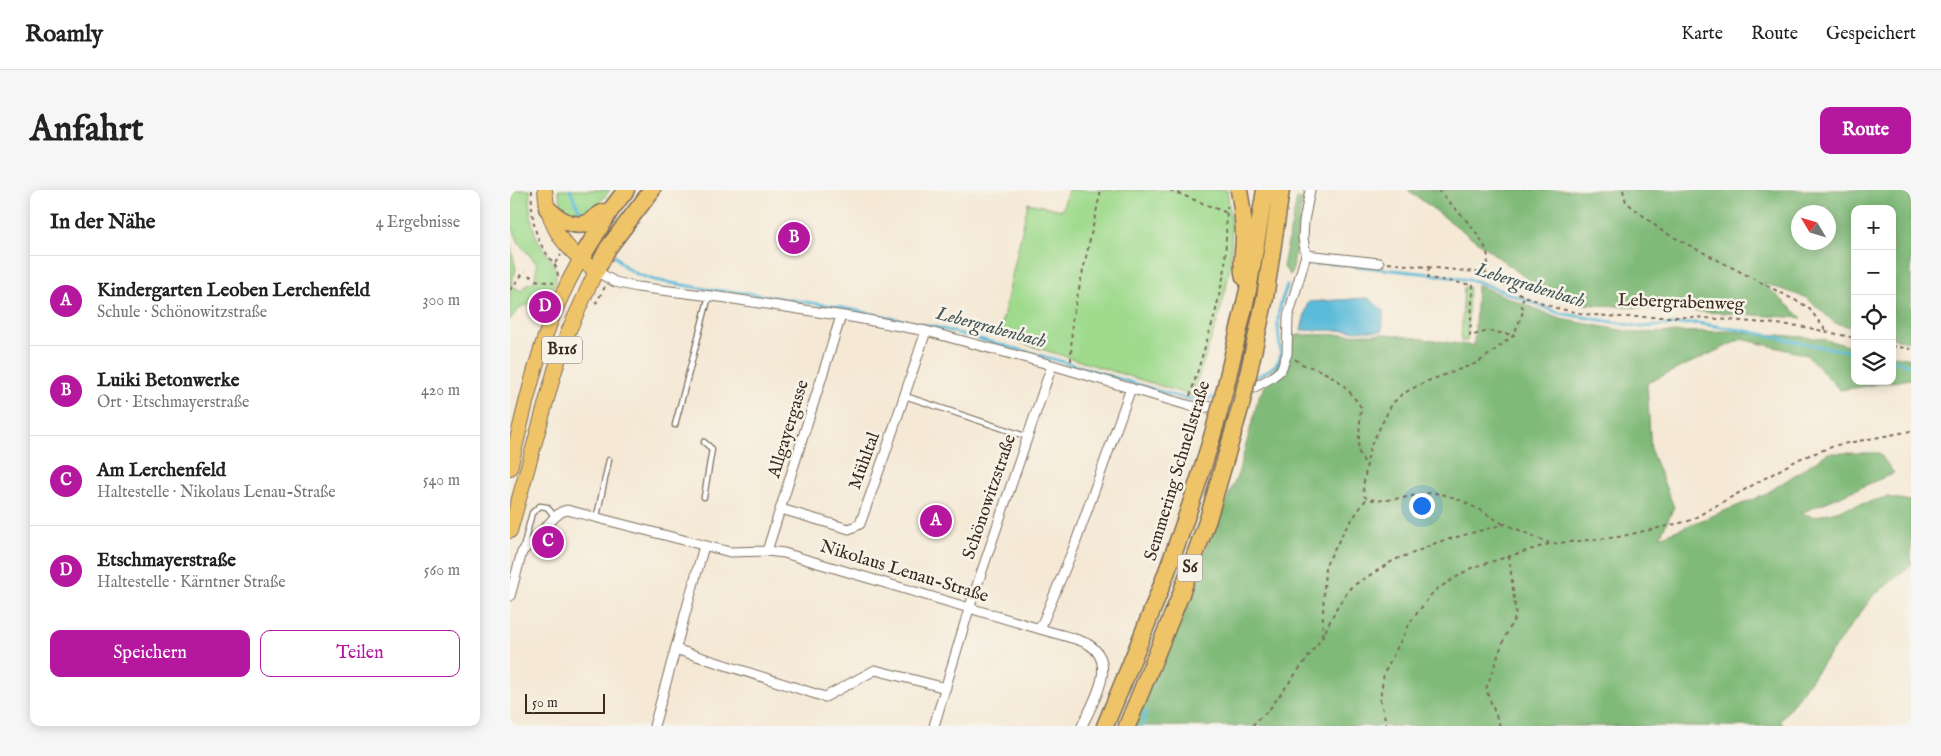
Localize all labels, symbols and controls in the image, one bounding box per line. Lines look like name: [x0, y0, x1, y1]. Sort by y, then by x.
text: Roamly: [25, 19, 103, 50]
text: Karte: [1681, 23, 1723, 46]
text: Route: [1751, 23, 1798, 46]
text: Gespeichert: [1826, 23, 1916, 46]
button: Route: [1820, 107, 1911, 154]
text: Anfahrt: [30, 108, 144, 153]
north arrow: [1791, 205, 1836, 250]
map controls: [1851, 205, 1896, 385]
button: +: [1851, 205, 1896, 250]
text: In der Nähe: [50, 209, 156, 236]
text: 4 Ergebnisse: [376, 213, 460, 233]
pin: B: [778, 219, 810, 257]
button: −: [1851, 250, 1896, 295]
water label: Lebergrabenbach: [1471, 258, 1588, 314]
text: Kindergarten Leoben Lerchenfeld: [97, 279, 370, 303]
pin: D: [529, 288, 561, 326]
street label: Lebergrabenweg: [1617, 289, 1745, 317]
text: A: [61, 291, 71, 311]
text: 300 m: [422, 291, 460, 311]
button: locate: [1851, 295, 1896, 340]
water label: Lebergrabenbach: [932, 302, 1049, 354]
text: Schule · Schönowitzstraße: [97, 303, 267, 323]
road number: B116: [542, 336, 582, 364]
button: layers: [1851, 340, 1896, 385]
text: Luiki Betonwerke: [97, 369, 239, 393]
street label: Allgayergasse: [763, 377, 815, 482]
street label: Semmering Schnellstraße: [1140, 378, 1216, 564]
text: B: [61, 381, 71, 401]
text: 420 m: [421, 381, 460, 401]
text: Ort · Etschmayerstraße: [97, 393, 249, 413]
street label: Mühltal: [844, 429, 886, 493]
street label: Schönowitzstraße: [958, 431, 1022, 563]
text: Am Lerchenfeld: [97, 459, 226, 483]
text: C: [60, 471, 72, 491]
text: 540 m: [423, 471, 460, 491]
text: Haltestelle · Nikolaus Lenau-Straße: [97, 483, 336, 503]
your location: [1409, 493, 1435, 519]
pin: A: [920, 502, 952, 540]
pin: C: [532, 523, 564, 561]
street label: Nikolaus Lenau-Straße: [817, 535, 991, 609]
text: Etschmayerstraße: [97, 549, 236, 573]
road number: S6: [1178, 554, 1202, 582]
text: D: [60, 561, 72, 581]
text: 560 m: [424, 561, 460, 581]
text: Haltestelle · Kärntner Straße: [97, 573, 286, 593]
button: Speichern: [50, 630, 250, 677]
button: Teilen: [260, 630, 460, 677]
scale bar: [525, 691, 605, 714]
text: 50 m: [532, 694, 558, 712]

